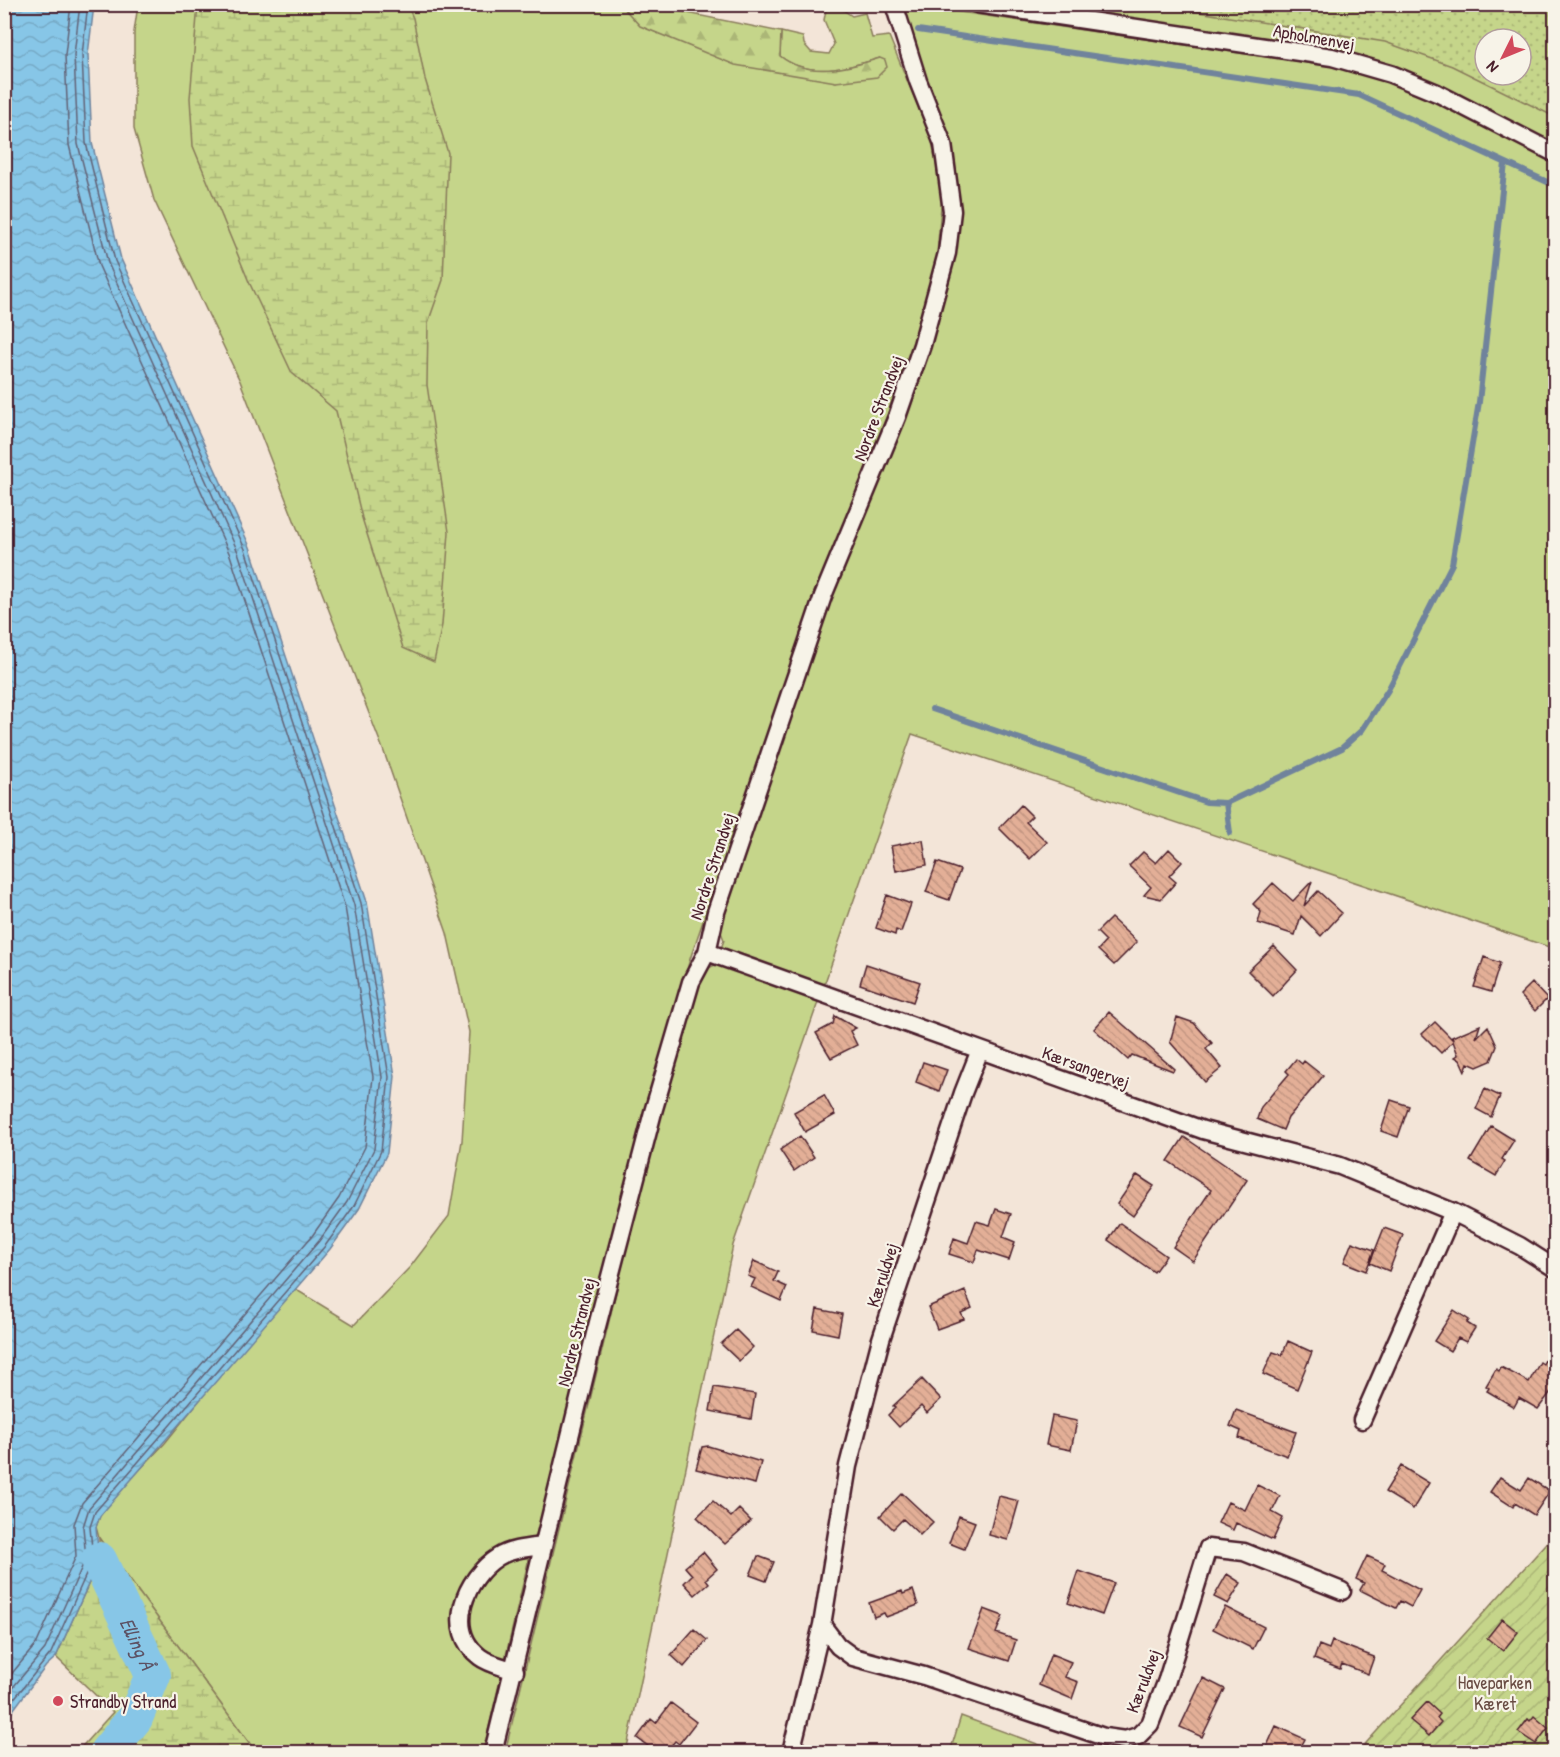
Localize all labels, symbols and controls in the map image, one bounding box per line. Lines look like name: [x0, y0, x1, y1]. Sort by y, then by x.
street label: Apholmenvej: [1271, 18, 1357, 56]
north arrow: [1473, 27, 1533, 87]
text: N: [1481, 56, 1503, 78]
street label: Nordre Strandvej: [846, 352, 910, 464]
street label: Nordre Strandvej: [683, 809, 741, 923]
street label: Kærsangervej: [1039, 1040, 1133, 1094]
street label: Kæruldvej: [860, 1240, 904, 1310]
street label: Nordre Strandvej: [550, 1275, 602, 1389]
water label: Elling Å: [114, 1613, 162, 1675]
street label: Kæruldvej: [1119, 1646, 1167, 1716]
park label: Haveparken Kæret: [1458, 1670, 1532, 1716]
place label: Strandby Strand: [70, 1689, 176, 1714]
marker: Strandby Strand: [51, 1694, 65, 1708]

